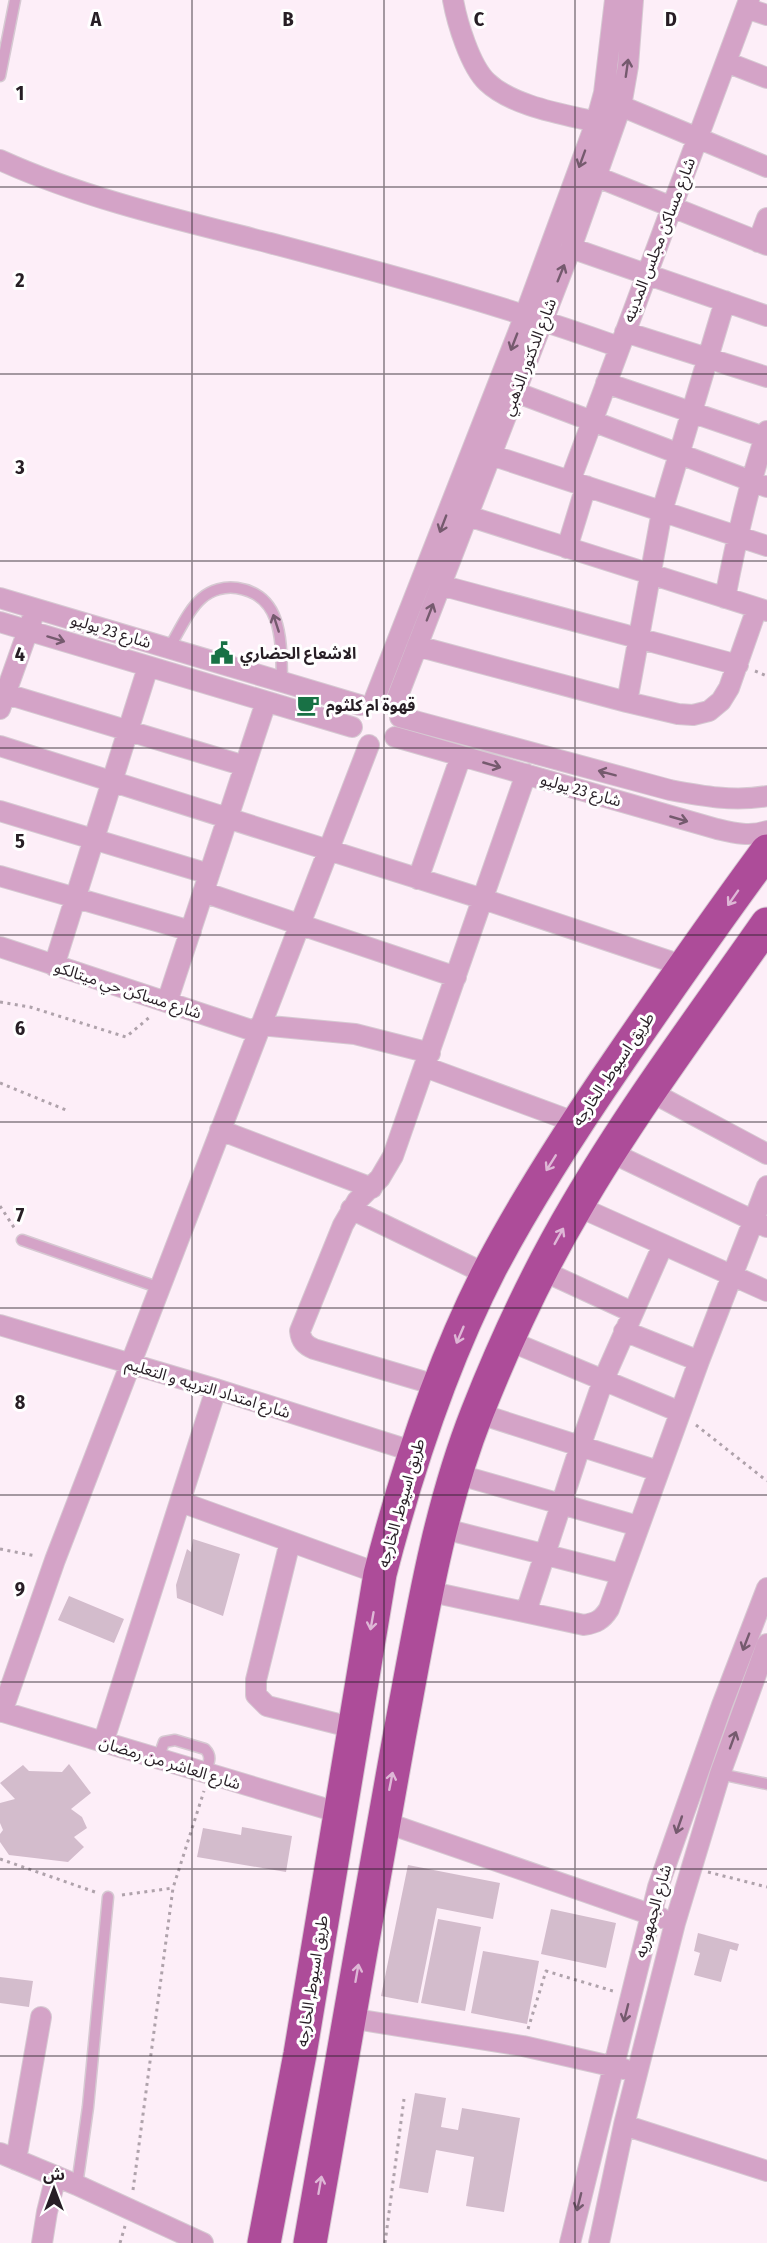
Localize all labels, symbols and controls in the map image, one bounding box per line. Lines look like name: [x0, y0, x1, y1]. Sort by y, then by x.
text: A: [90, 7, 103, 31]
text: B: [282, 7, 294, 31]
text: C: [474, 7, 485, 31]
text: D: [665, 7, 677, 31]
one-way arrow: [622, 59, 633, 79]
text: 1: [16, 81, 24, 105]
one-way arrow: [576, 149, 587, 168]
street label: شارع مساكن مجلس المدينه: [619, 155, 702, 326]
one-way arrow: [556, 265, 567, 283]
text: 2: [14, 268, 25, 292]
street label: شارع الدكتور الذهبي: [498, 296, 563, 419]
one-way arrow: [508, 332, 519, 351]
text: 3: [14, 455, 25, 479]
one-way arrow: [437, 514, 448, 533]
one-way arrow: [425, 603, 436, 622]
street label: شارع 23 يوليو: [68, 610, 153, 655]
one-way arrow: [270, 614, 281, 633]
one-way arrow: [46, 634, 65, 645]
public building icon: الاشعاع الحضاري: [209, 640, 235, 666]
text: 4: [15, 642, 25, 666]
place label: الاشعاع الحضاري: [240, 644, 356, 666]
cafe icon: قهوة ام كلثوم: [295, 692, 321, 718]
place label: قهوة ام كلثوم: [326, 696, 415, 717]
one-way arrow: [482, 759, 501, 771]
one-way arrow: [597, 767, 616, 778]
street label: شارع 23 يوليو: [538, 769, 624, 813]
one-way arrow: [669, 814, 688, 825]
text: 5: [15, 829, 25, 853]
one-way arrow: [726, 890, 739, 906]
street label: شارع مساكن حي ميتالكو: [51, 957, 204, 1026]
street label: طريق اسيوط, الخارجه: [568, 1008, 659, 1130]
text: 6: [15, 1016, 25, 1040]
one-way arrow: [545, 1154, 557, 1171]
text: 7: [16, 1203, 25, 1227]
one-way arrow: [554, 1228, 565, 1246]
one-way arrow: [454, 1325, 465, 1344]
street label: شارع امتداد التربيه و التعليم: [122, 1354, 293, 1425]
text: 8: [15, 1390, 26, 1414]
street label: طريق اسيوط, الخارجه: [374, 1436, 429, 1570]
text: 9: [15, 1577, 25, 1601]
one-way arrow: [366, 1611, 377, 1630]
one-way arrow: [740, 1632, 751, 1651]
one-way arrow: [728, 1731, 739, 1750]
street label: شارع العاشر من رمضان: [96, 1732, 243, 1796]
one-way arrow: [386, 1771, 397, 1791]
one-way arrow: [673, 1816, 684, 1834]
street label: شارع الجمهوريه: [631, 1862, 678, 1961]
street label: طريق اسيوط, الخارجه: [292, 1914, 333, 2048]
one-way arrow: [352, 1963, 363, 1983]
one-way arrow: [620, 2003, 632, 2022]
north arrow: [24, 2159, 84, 2219]
text: ش: [43, 2165, 65, 2184]
one-way arrow: [315, 2176, 326, 2196]
one-way arrow: [573, 2192, 585, 2211]

